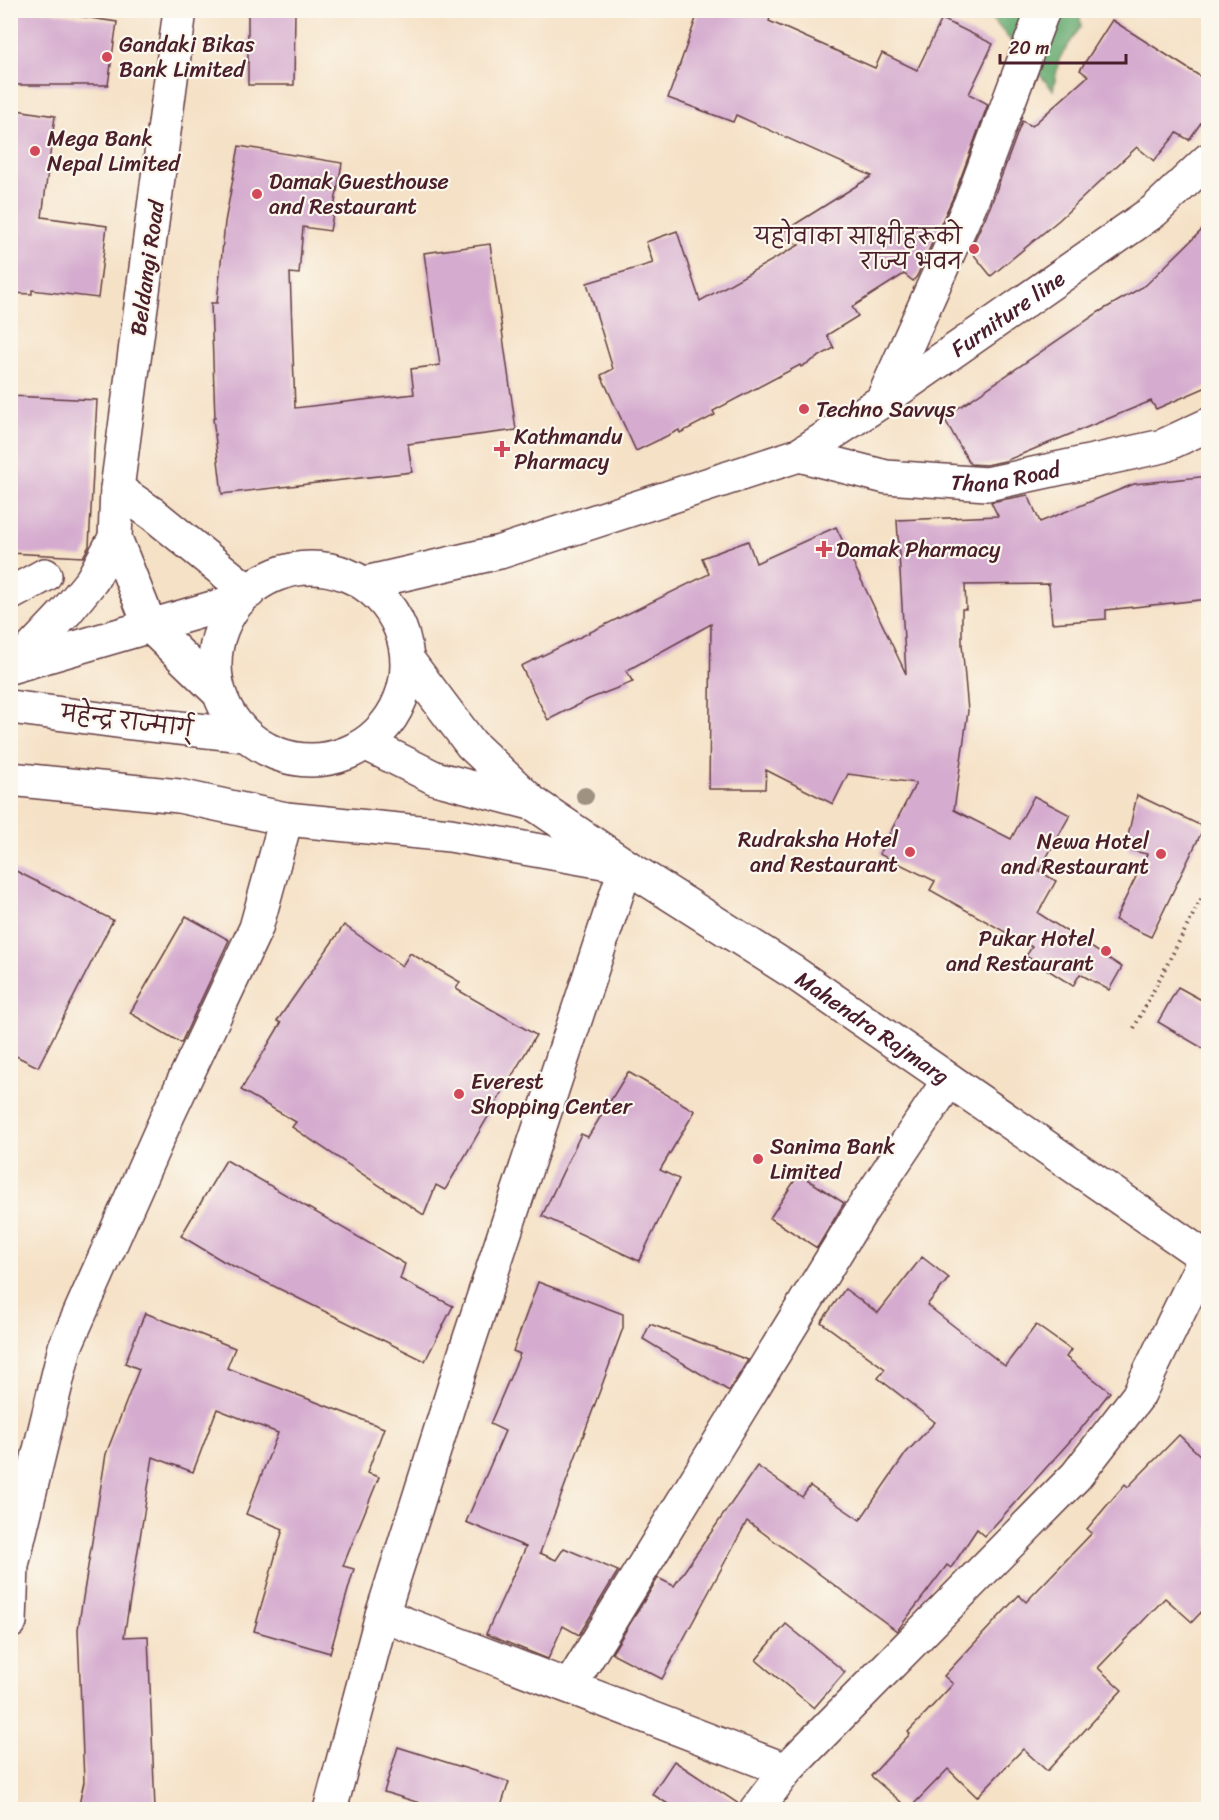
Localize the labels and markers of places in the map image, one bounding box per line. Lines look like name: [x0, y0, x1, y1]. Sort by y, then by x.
place label: Gandaki Bikas Bank Limited: [119, 25, 255, 89]
marker: Gandaki Bikas Bank Limited: [100, 50, 114, 64]
place label: Mega Bank Nepal Limited: [47, 119, 181, 183]
marker: Mega Bank Nepal Limited: [28, 144, 42, 158]
place label: Damak Guesthouse and Restaurant: [269, 162, 449, 226]
marker: Damak Guesthouse and Restaurant: [250, 187, 264, 201]
place label: यहोवाका साक्षीहरूको राज्य भवन: [753, 217, 964, 281]
marker: यहोवाका साक्षीहरूको राज्य भवन: [967, 242, 981, 256]
place label: Techno Savvys: [816, 390, 956, 429]
marker: Techno Savvys: [797, 402, 811, 416]
place label: Kathmandu Pharmacy: [514, 417, 623, 481]
marker: Kathmandu Pharmacy: [495, 442, 509, 456]
place label: Damak Pharmacy: [836, 530, 1001, 569]
marker: Damak Pharmacy: [817, 542, 831, 556]
place label: Rudraksha Hotel and Restaurant: [738, 820, 899, 884]
place label: Newa Hotel and Restaurant: [1001, 822, 1150, 886]
marker: Rudraksha Hotel and Restaurant: [903, 845, 917, 859]
marker: Newa Hotel and Restaurant: [1154, 847, 1168, 861]
place label: Pukar Hotel and Restaurant: [946, 919, 1095, 983]
marker: Pukar Hotel and Restaurant: [1099, 944, 1113, 958]
place label: Everest Shopping Center: [471, 1062, 634, 1126]
marker: Everest Shopping Center: [452, 1087, 466, 1101]
place label: Sanima Bank Limited: [770, 1127, 895, 1191]
marker: Sanima Bank Limited: [751, 1152, 765, 1166]

